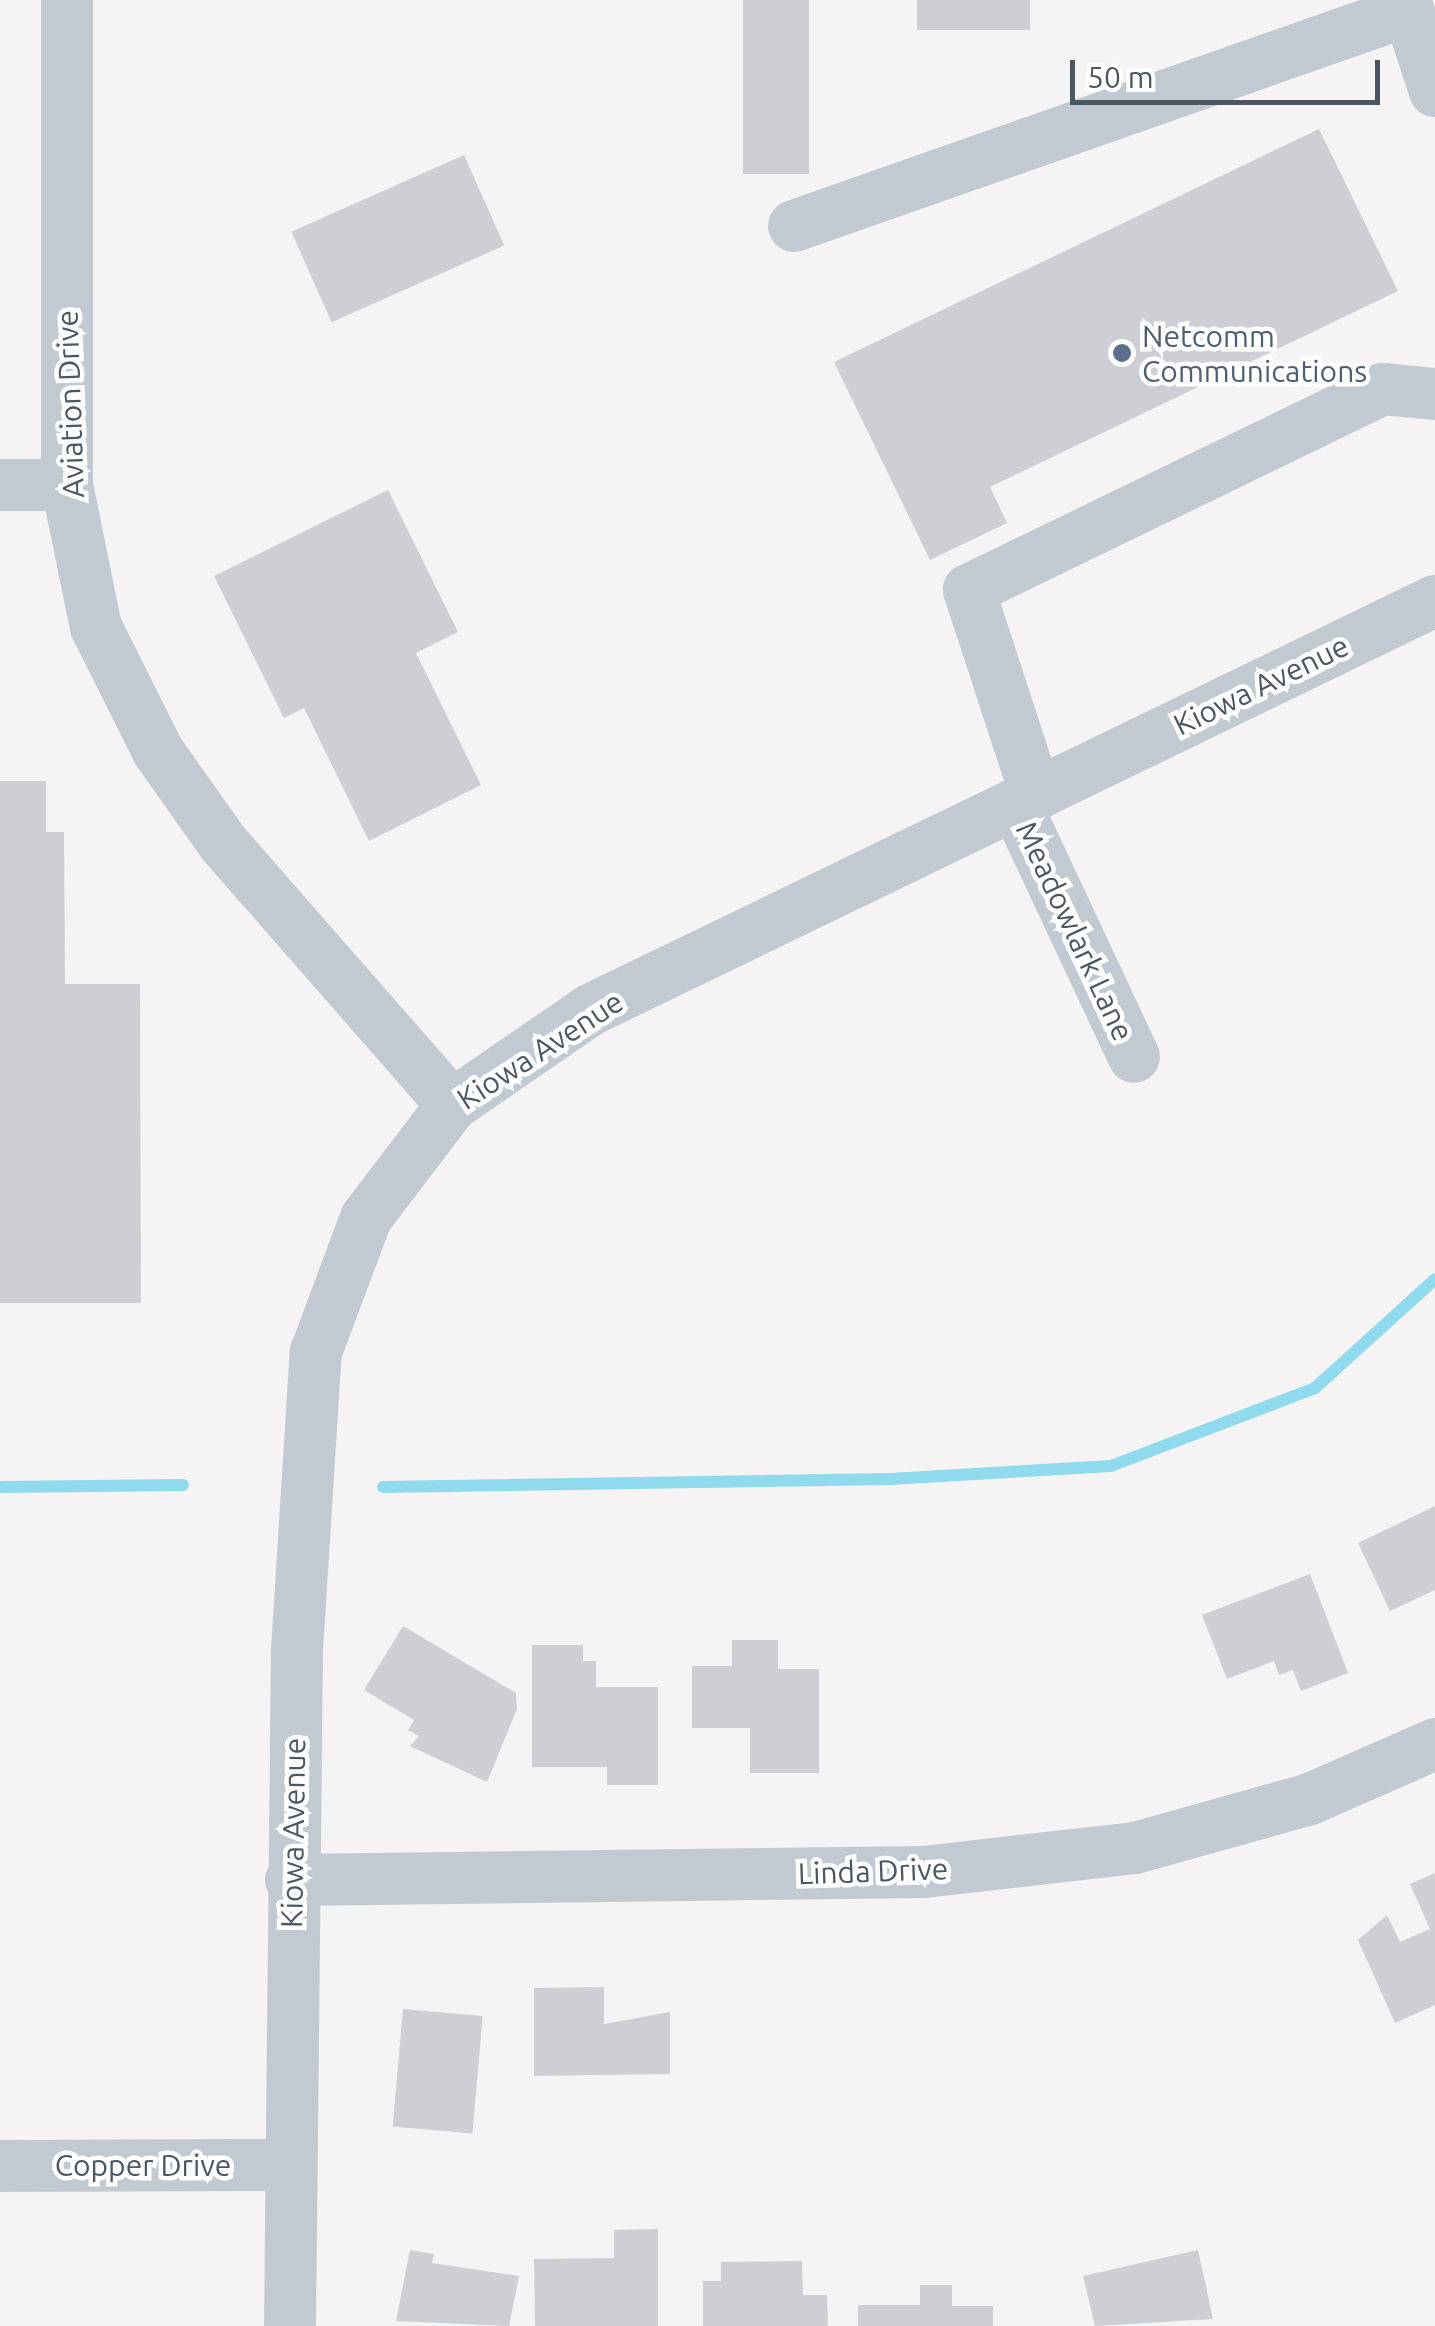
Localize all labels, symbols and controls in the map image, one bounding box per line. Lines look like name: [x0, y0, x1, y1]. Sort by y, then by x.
scale bar: [1075, 40, 1385, 102]
text: 50 m: [1087, 60, 1154, 94]
street label: Aviation Drive: [49, 309, 91, 499]
place label: Netcomm Communications: [1142, 318, 1367, 388]
marker: Netcomm Communications: [1111, 342, 1133, 364]
street label: Kiowa Avenue: [1168, 627, 1354, 743]
street label: Meadowlark Lane: [1008, 816, 1142, 1046]
street label: Kiowa Avenue: [450, 983, 630, 1117]
street label: Kiowa Avenue: [273, 1738, 313, 1928]
street label: Linda Drive: [797, 1850, 949, 1892]
street label: Copper Drive: [55, 2147, 231, 2183]

